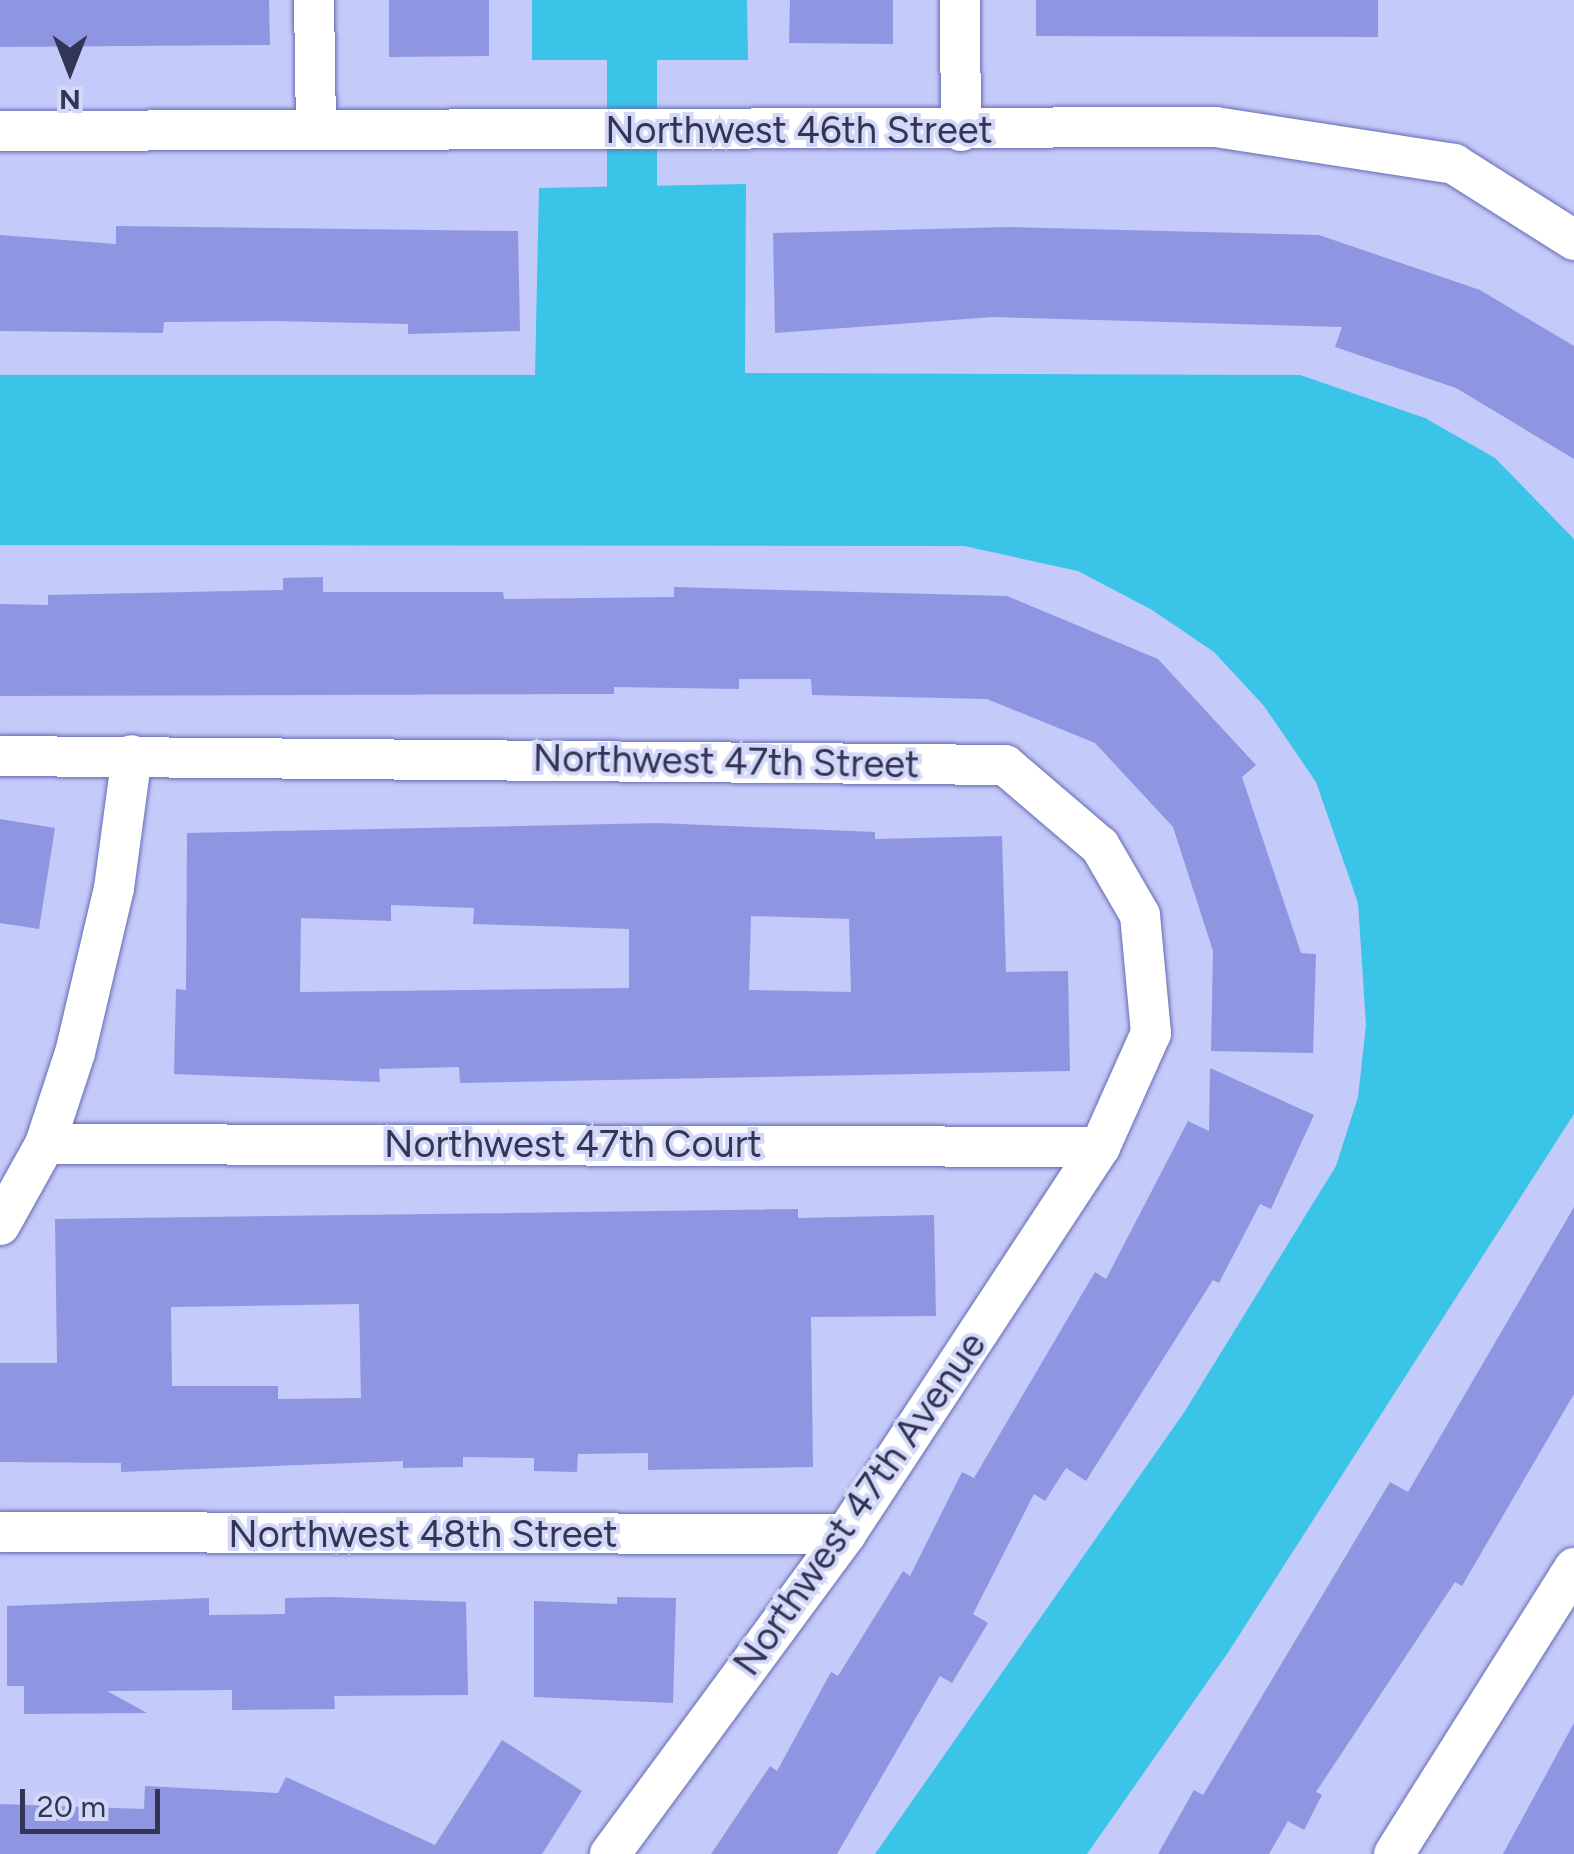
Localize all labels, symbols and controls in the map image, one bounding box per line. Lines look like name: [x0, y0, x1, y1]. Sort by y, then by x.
north arrow: [20, 20, 120, 120]
text: N: [59, 83, 81, 117]
street label: Northwest 46th Street: [605, 108, 993, 154]
street label: Northwest 47th Street: [532, 736, 920, 788]
street label: Northwest 47th Court: [384, 1122, 762, 1168]
street label: Northwest 47th Avenue: [724, 1324, 996, 1684]
street label: Northwest 48th Street: [228, 1512, 618, 1558]
scale bar: [25, 1769, 165, 1831]
text: 20 m: [37, 1788, 106, 1825]

